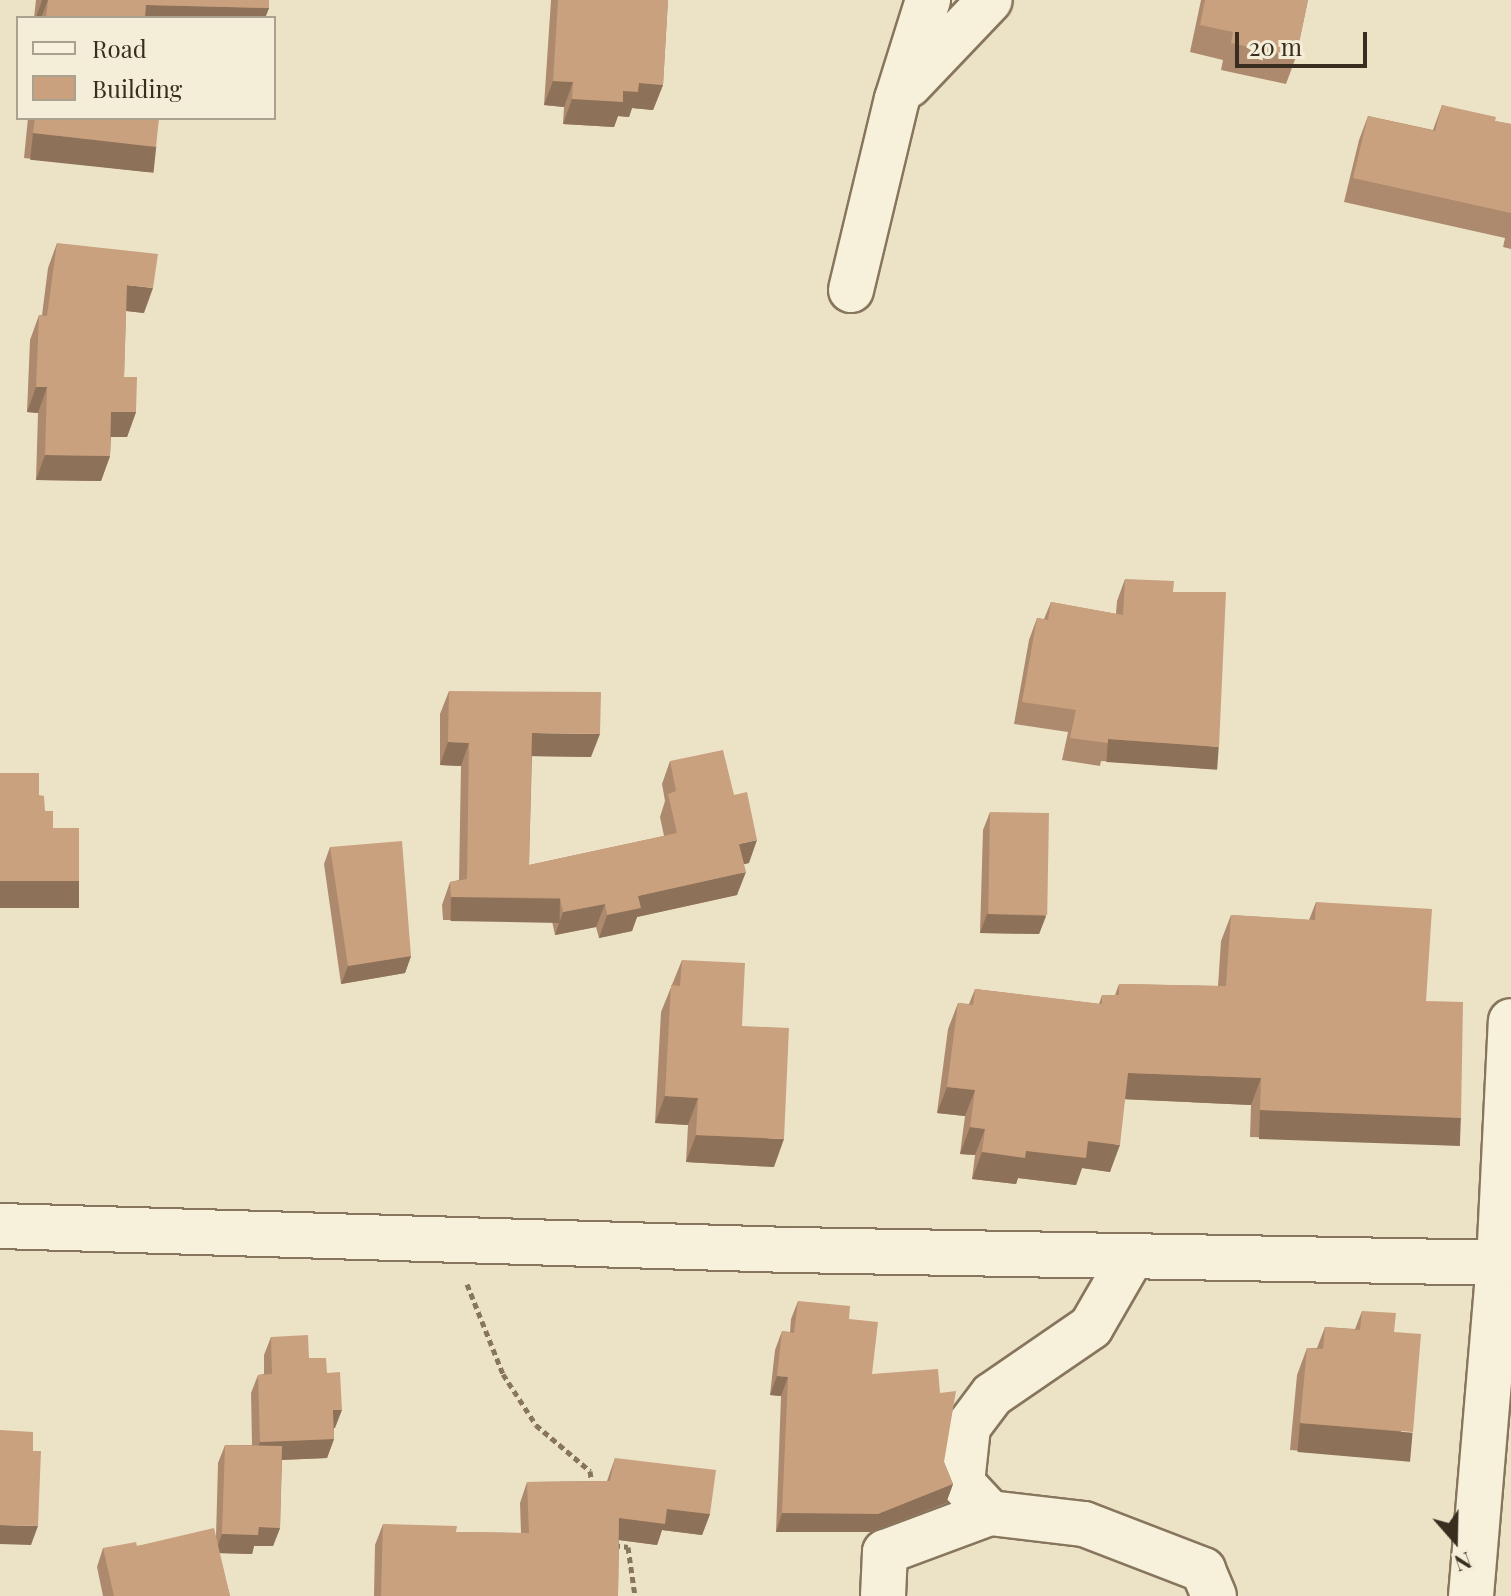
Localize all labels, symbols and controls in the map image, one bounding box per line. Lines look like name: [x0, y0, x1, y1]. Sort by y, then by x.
legend: [16, 16, 276, 120]
scale bar: [1239, 16, 1371, 66]
text: 20 m: [1249, 30, 1302, 62]
text: Road: [92, 32, 147, 64]
text: Building: [92, 72, 182, 104]
north arrow: [1415, 1500, 1495, 1580]
text: N: [1451, 1546, 1476, 1579]

